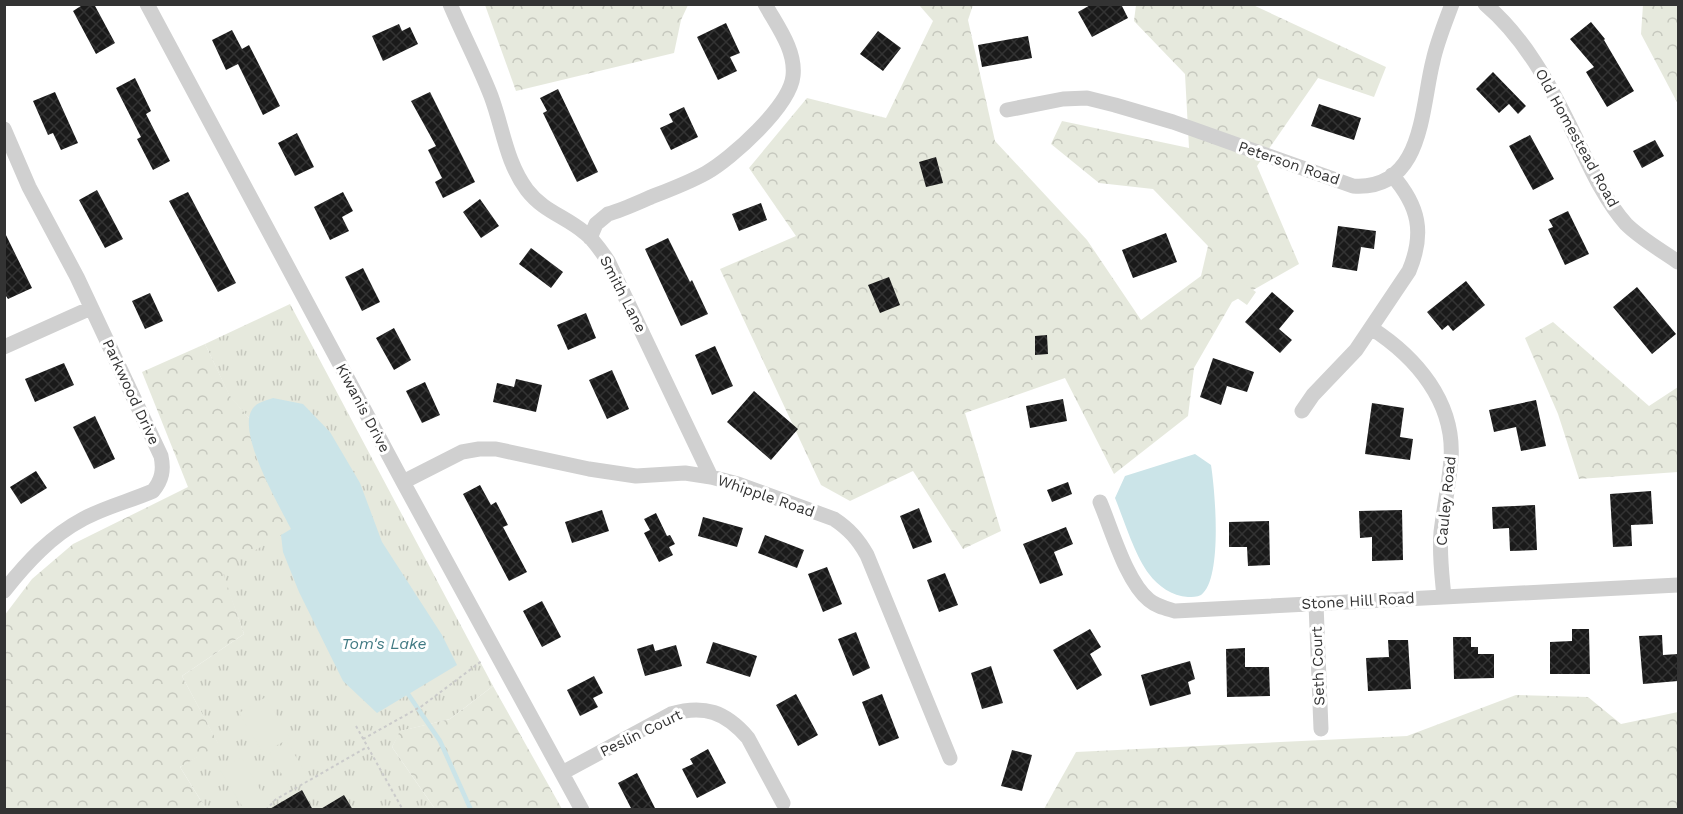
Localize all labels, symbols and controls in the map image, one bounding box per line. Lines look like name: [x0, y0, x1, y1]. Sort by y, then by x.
street label: Old Homestead Road: [1531, 66, 1623, 210]
street label: Peterson Road: [1236, 137, 1342, 189]
street label: Smith Lane: [596, 253, 650, 335]
street label: Parkwood Drive: [99, 336, 163, 448]
street label: Kiwanis Drive: [332, 360, 394, 456]
street label: Cauley Road: [1432, 455, 1460, 547]
street label: Whipple Road: [715, 471, 817, 521]
street label: Stone Hill Road: [1301, 589, 1415, 613]
street label: Seth Court: [1308, 625, 1328, 706]
water label: Tom's Lake: [341, 634, 427, 653]
street label: Peslin Court: [597, 705, 686, 761]

